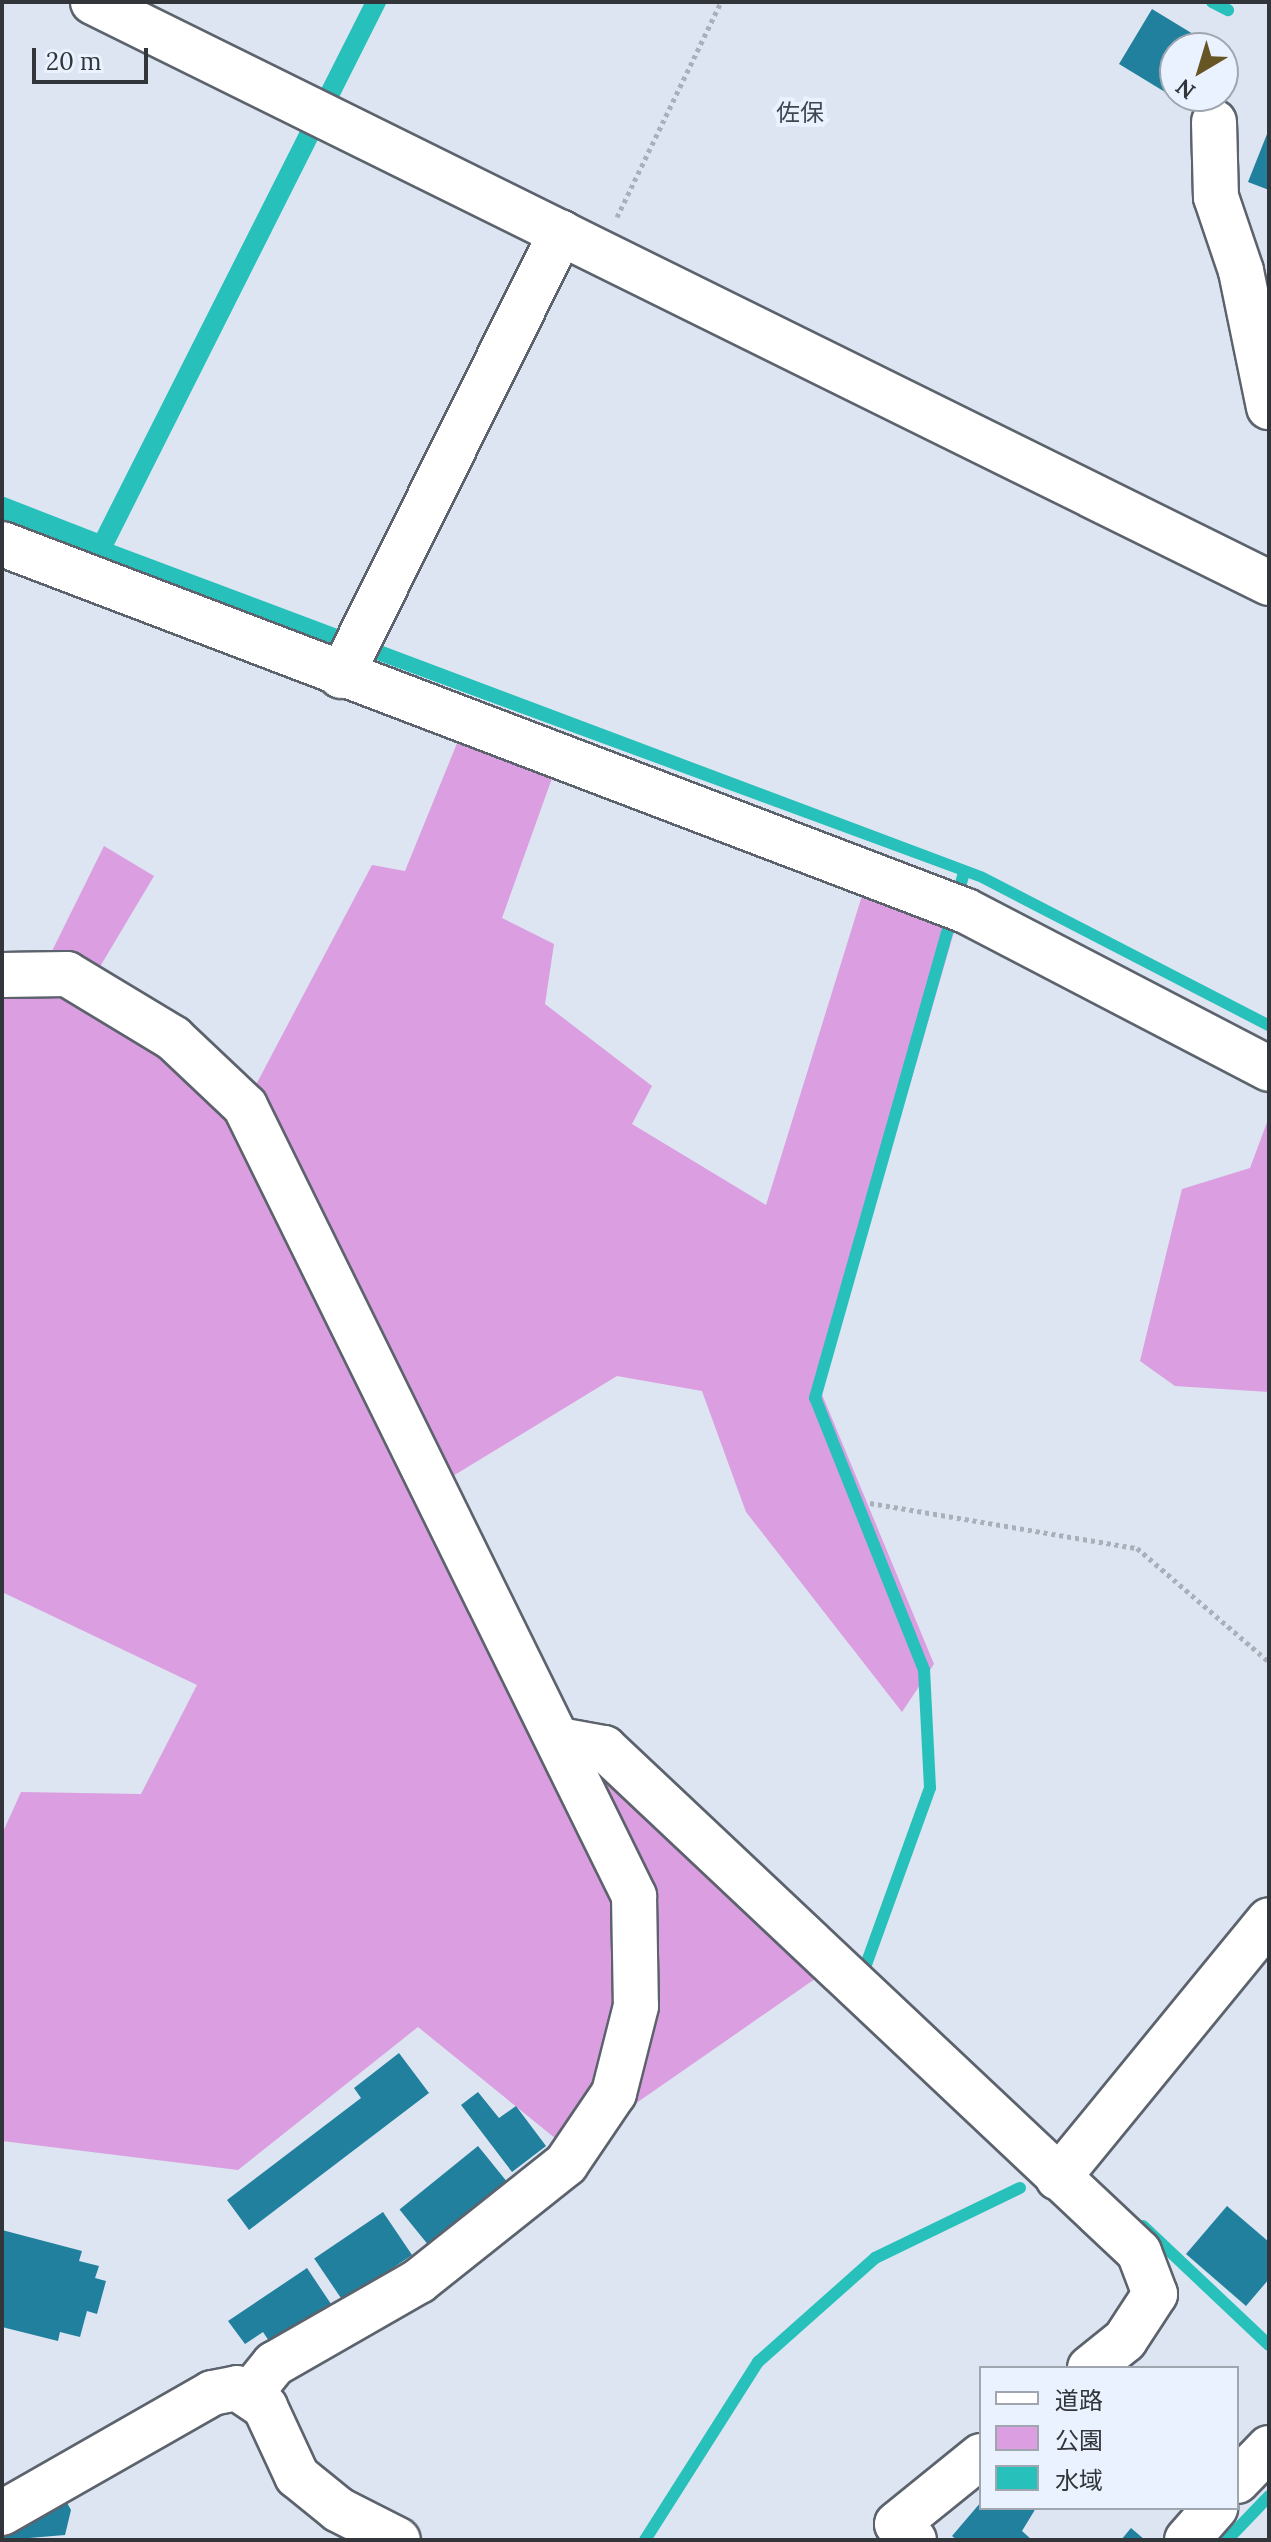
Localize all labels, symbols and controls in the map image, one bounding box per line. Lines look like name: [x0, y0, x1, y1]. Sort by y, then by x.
scale bar: [36, 32, 152, 82]
north arrow: [1159, 32, 1239, 112]
text: 20 m: [46, 46, 102, 77]
text: N: [1170, 73, 1201, 106]
district label: 佐保: [776, 99, 824, 127]
legend: [979, 2366, 1239, 2510]
text: 道路: [1055, 2385, 1103, 2416]
text: 公園: [1055, 2425, 1103, 2456]
text: 水域: [1055, 2465, 1103, 2496]

